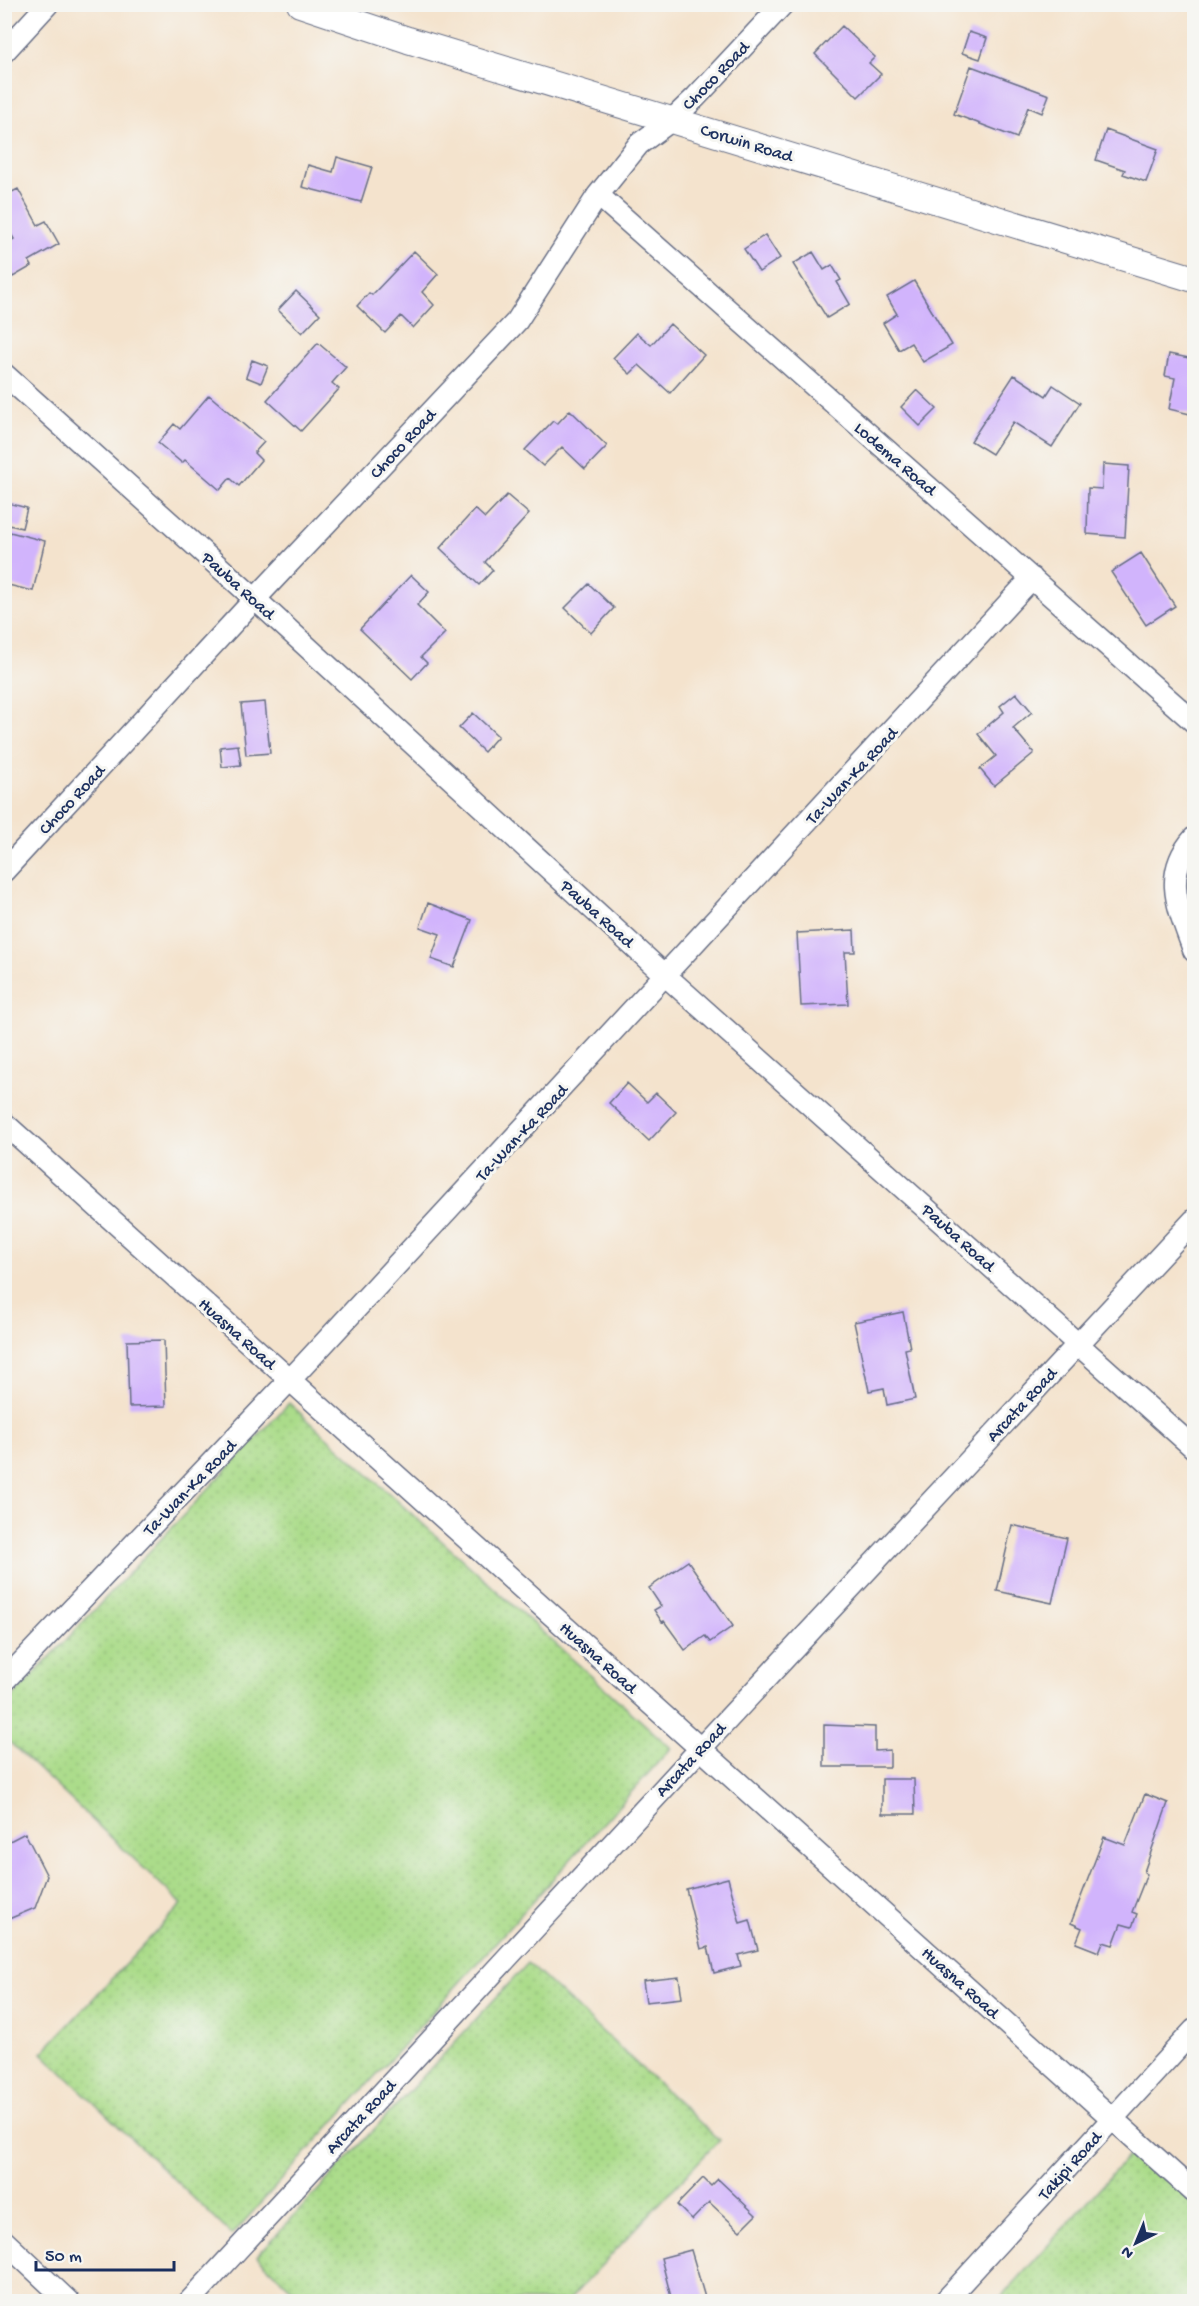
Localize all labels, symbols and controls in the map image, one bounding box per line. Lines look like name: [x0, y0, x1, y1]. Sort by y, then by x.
street label: Choco Road: [679, 37, 756, 116]
street label: Corwin Road: [698, 120, 796, 169]
street label: Choco Road: [366, 404, 442, 484]
street label: Lodema Road: [849, 418, 941, 502]
street label: Pauba Road: [196, 548, 279, 626]
street label: Ta-Wan-Ka Road: [802, 723, 904, 831]
street label: Choco Road: [35, 760, 111, 840]
street label: Pauba Road: [555, 876, 638, 954]
street label: Ta-Wan-Ka Road: [472, 1080, 574, 1188]
street label: Pauba Road: [916, 1200, 999, 1278]
street label: Huasna Road: [193, 1294, 281, 1376]
street label: Arcata Road: [983, 1363, 1064, 1447]
street label: Ta-Wan-Ka Road: [139, 1435, 243, 1542]
street label: Huasna Road: [554, 1618, 642, 1700]
street label: Arcata Road: [652, 1718, 733, 1802]
street label: Huasna Road: [916, 1943, 1004, 2025]
street label: Arcata Road: [322, 2075, 403, 2159]
street label: Takipi Road: [1034, 2127, 1108, 2206]
north arrow: [1106, 2213, 1166, 2273]
scale bar: [36, 2234, 174, 2272]
text: N: [1117, 2241, 1138, 2262]
text: 50 m: [45, 2247, 82, 2268]

